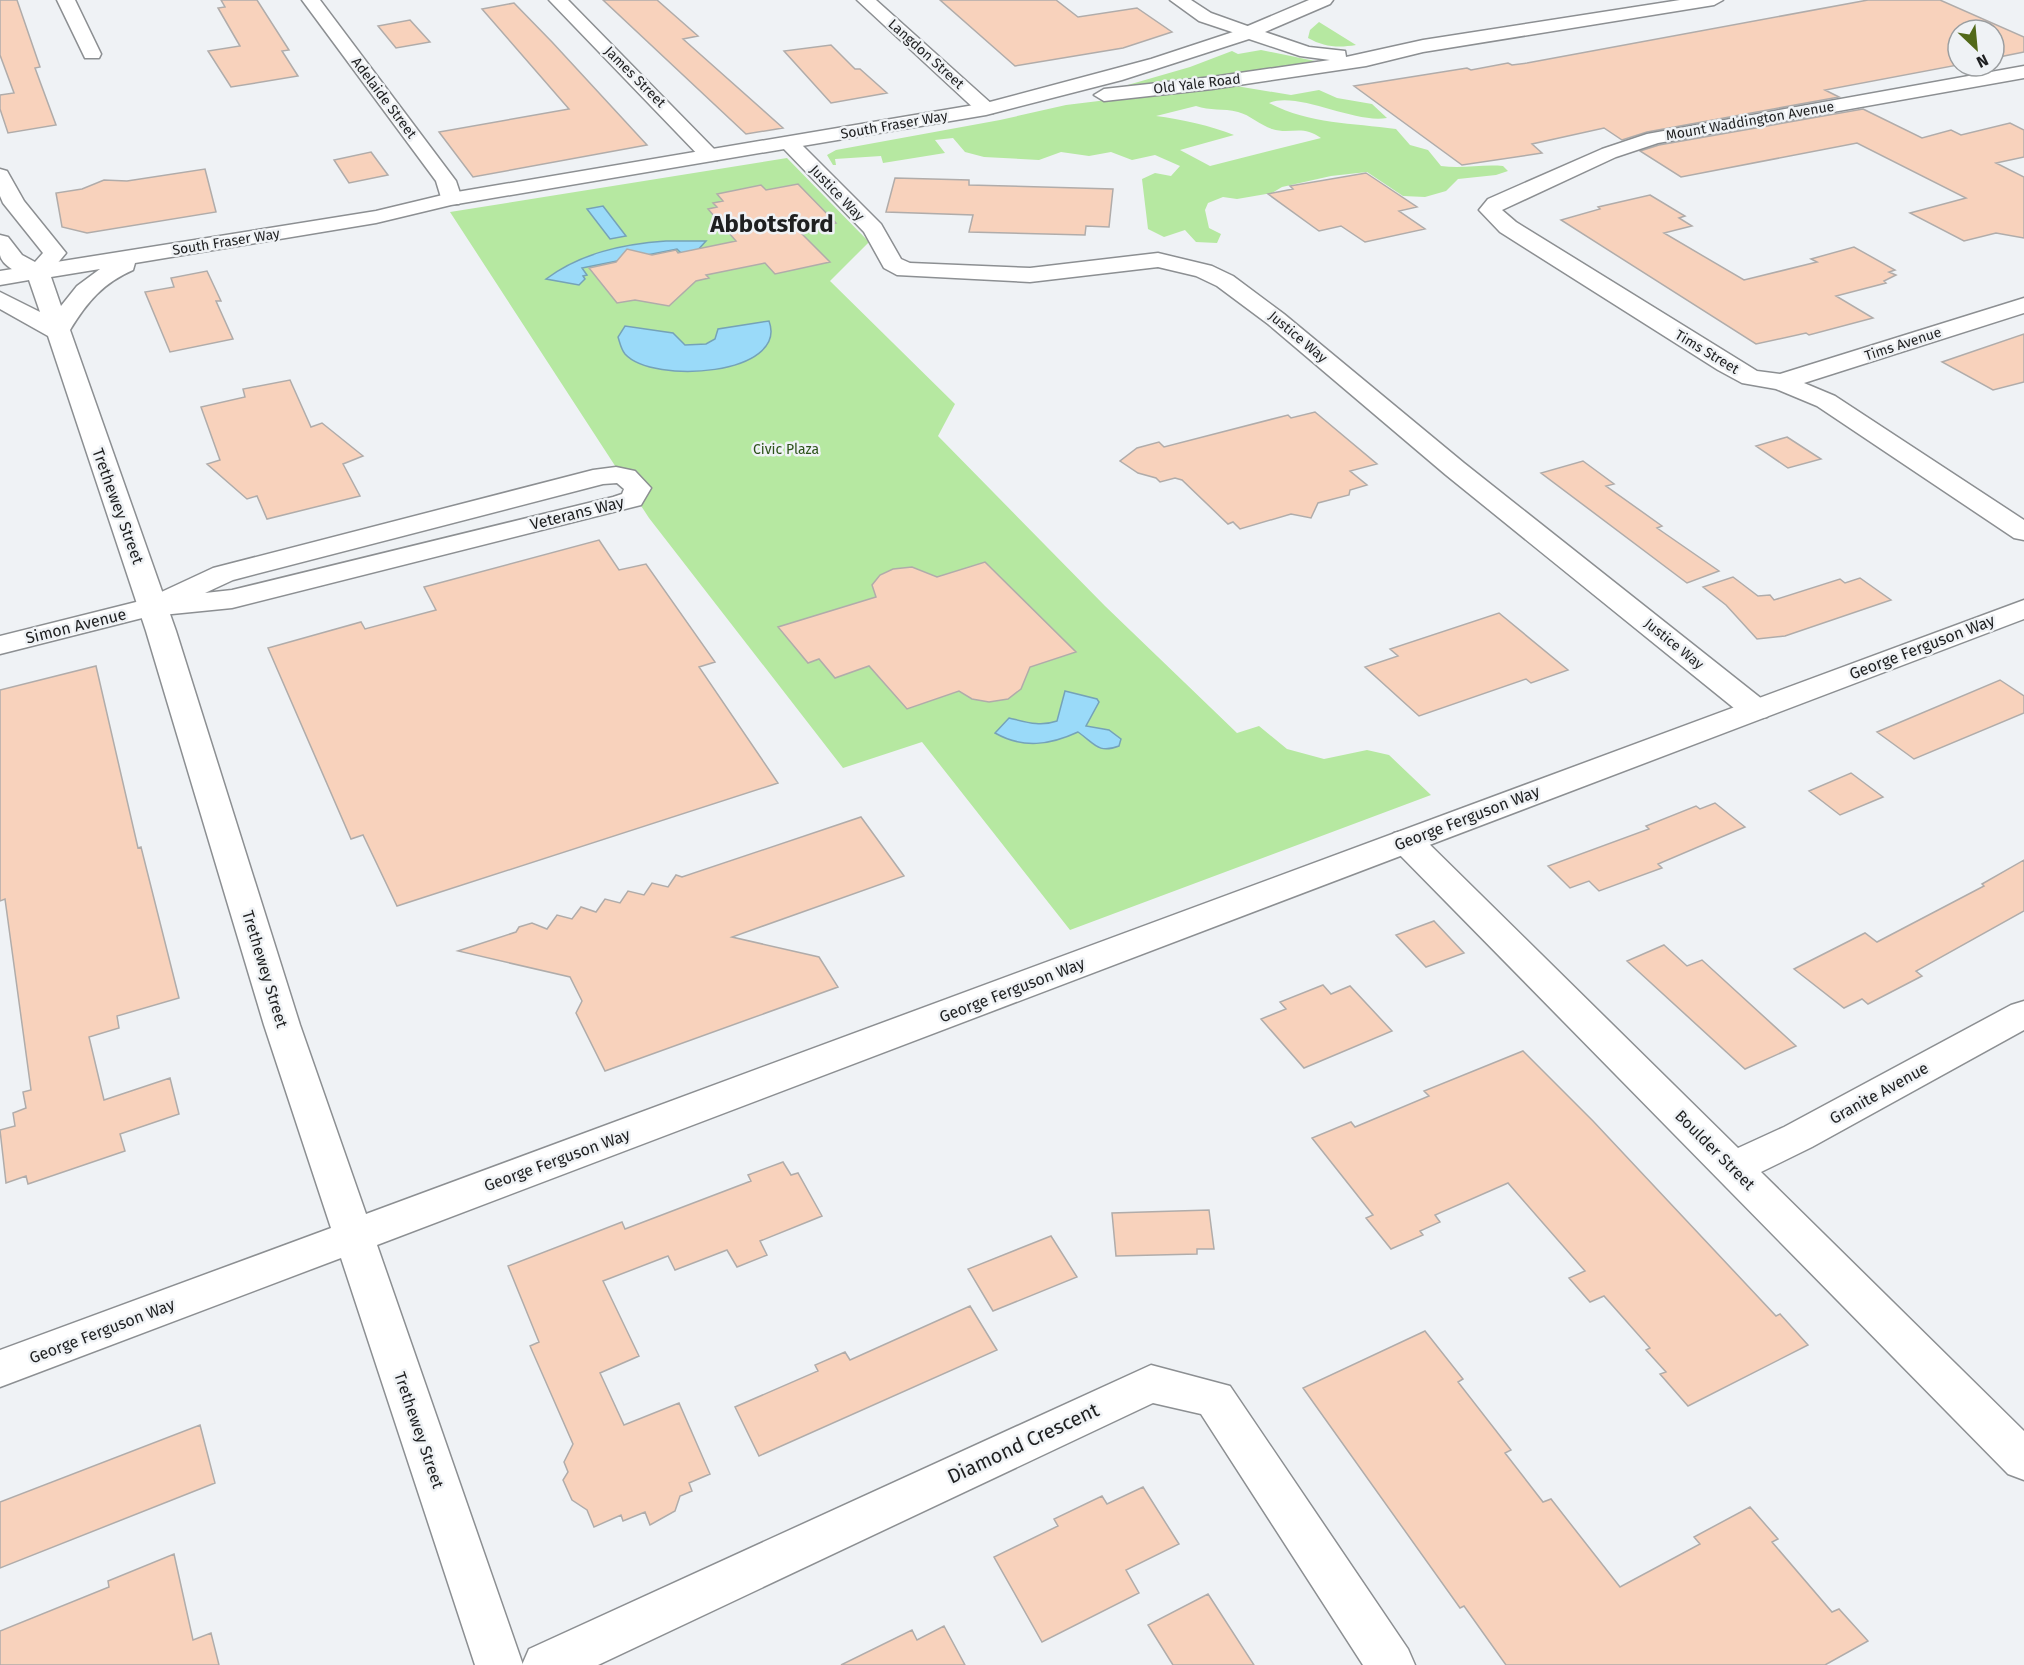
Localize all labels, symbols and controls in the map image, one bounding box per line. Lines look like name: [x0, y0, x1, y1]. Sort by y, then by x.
street label: Langdon Street: [885, 16, 968, 93]
north arrow: [1946, 18, 2006, 78]
street label: James Street: [601, 43, 670, 112]
text: N: [1973, 50, 1991, 72]
street label: Adelaide Street: [348, 54, 421, 143]
street label: Old Yale Road: [1153, 70, 1241, 98]
street label: Mount Waddington Avenue: [1665, 98, 1835, 144]
street label: South Fraser Way: [839, 107, 949, 143]
street label: Justice Way: [806, 162, 868, 225]
district label: Abbotsford: [709, 210, 834, 238]
street label: South Fraser Way: [171, 225, 281, 259]
street label: Justice Way: [1265, 308, 1331, 366]
street label: Tims Avenue: [1862, 324, 1944, 364]
street label: Tims Street: [1672, 326, 1743, 378]
park label: Civic Plaza: [753, 441, 819, 458]
street label: Trethewey Street: [88, 446, 148, 567]
street label: Veterans Way: [528, 492, 626, 534]
street label: Simon Avenue: [24, 604, 128, 648]
street label: George Ferguson Way: [1847, 610, 1997, 683]
street label: Justice Way: [1641, 615, 1707, 673]
street label: George Ferguson Way: [1392, 781, 1542, 854]
street label: Trethewey Street: [238, 908, 292, 1030]
street label: George Ferguson Way: [937, 953, 1087, 1026]
street label: Granite Avenue: [1826, 1058, 1932, 1128]
street label: Boulder Street: [1671, 1106, 1759, 1194]
street label: George Ferguson Way: [481, 1125, 633, 1195]
street label: George Ferguson Way: [27, 1294, 177, 1367]
street label: Trethewey Street: [390, 1369, 448, 1491]
street label: Diamond Crescent: [943, 1397, 1103, 1489]

